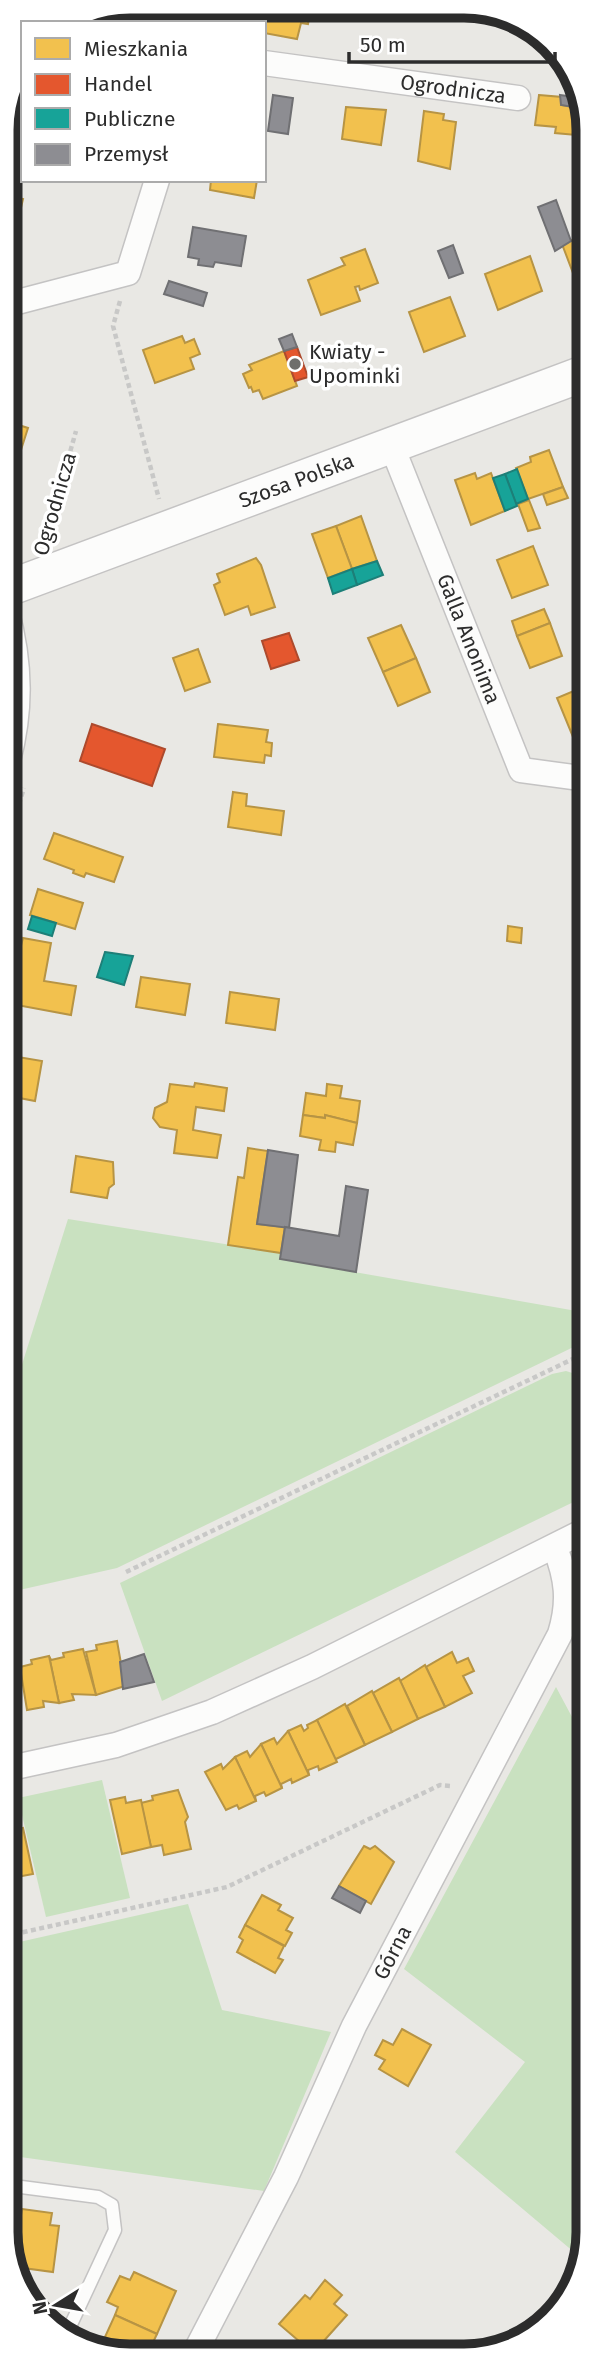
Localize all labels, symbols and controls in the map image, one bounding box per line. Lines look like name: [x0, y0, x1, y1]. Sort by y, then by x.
legend: [21, 21, 266, 182]
scale bar: [349, 21, 556, 65]
text: 50 m: [360, 32, 406, 58]
text: Mieszkania: [84, 36, 188, 62]
street label: Ogrodnicza: [399, 69, 508, 109]
text: Handel: [84, 71, 152, 97]
text: Publiczne: [84, 106, 175, 132]
text: Przemysł: [84, 141, 169, 167]
place label: Kwiaty - Upominki: [309, 339, 401, 389]
marker: Kwiaty - Upominki: [287, 356, 303, 372]
street label: Szosa Polska: [235, 447, 358, 514]
street label: Ogrodnicza: [28, 449, 82, 559]
street label: Galla Anonima: [431, 570, 506, 708]
street label: Górna: [368, 1921, 417, 1984]
north arrow: [21, 2270, 91, 2340]
text: N: [27, 2300, 52, 2317]

